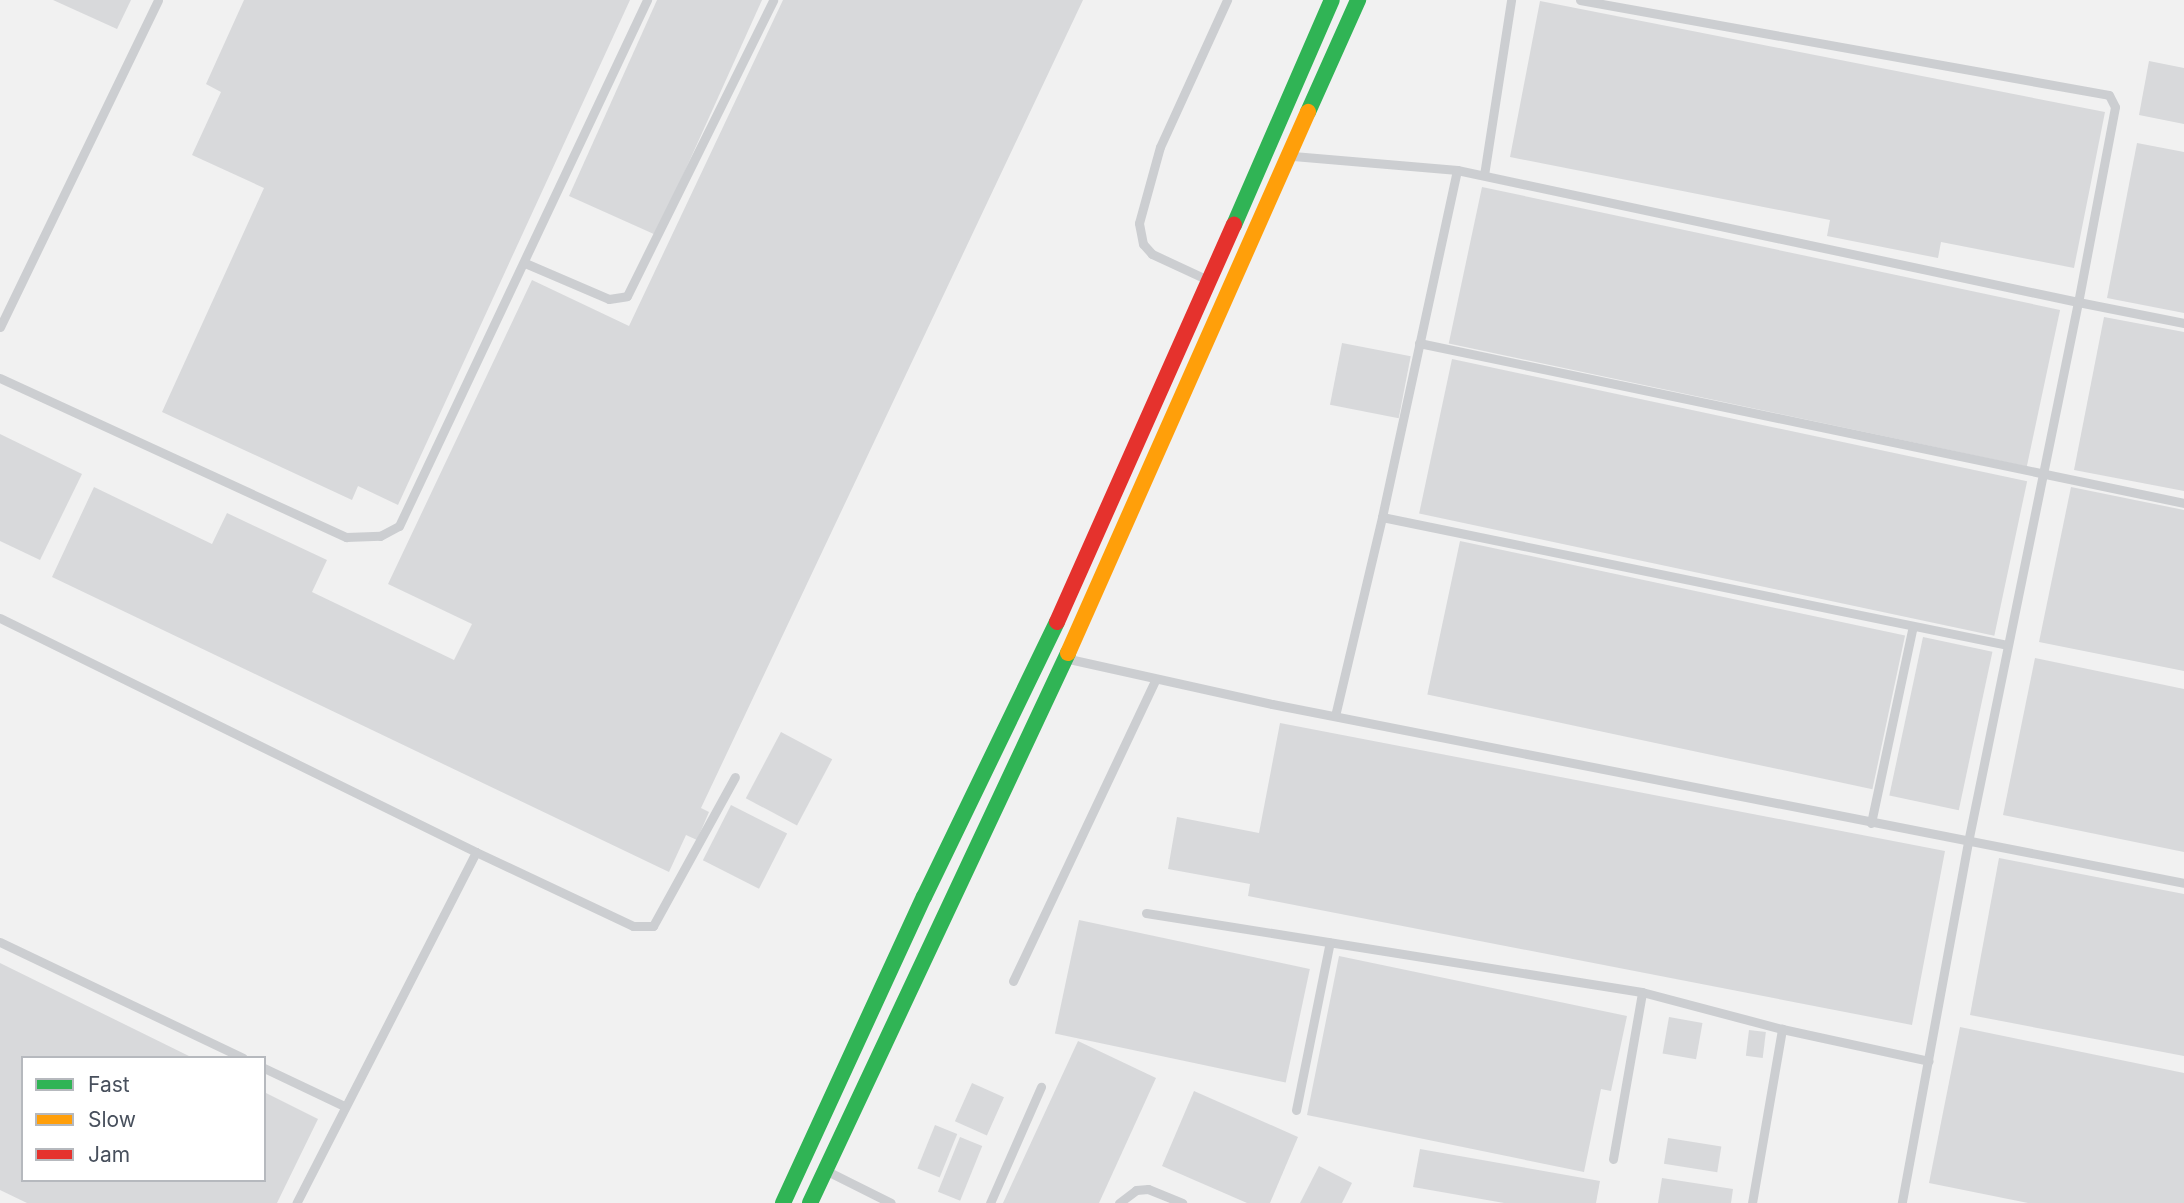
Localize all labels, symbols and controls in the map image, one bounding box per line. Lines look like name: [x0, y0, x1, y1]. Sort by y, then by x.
legend: [21, 1056, 266, 1182]
text: Fast: [88, 1072, 130, 1097]
text: Slow: [88, 1107, 136, 1132]
text: Jam: [88, 1142, 130, 1167]

